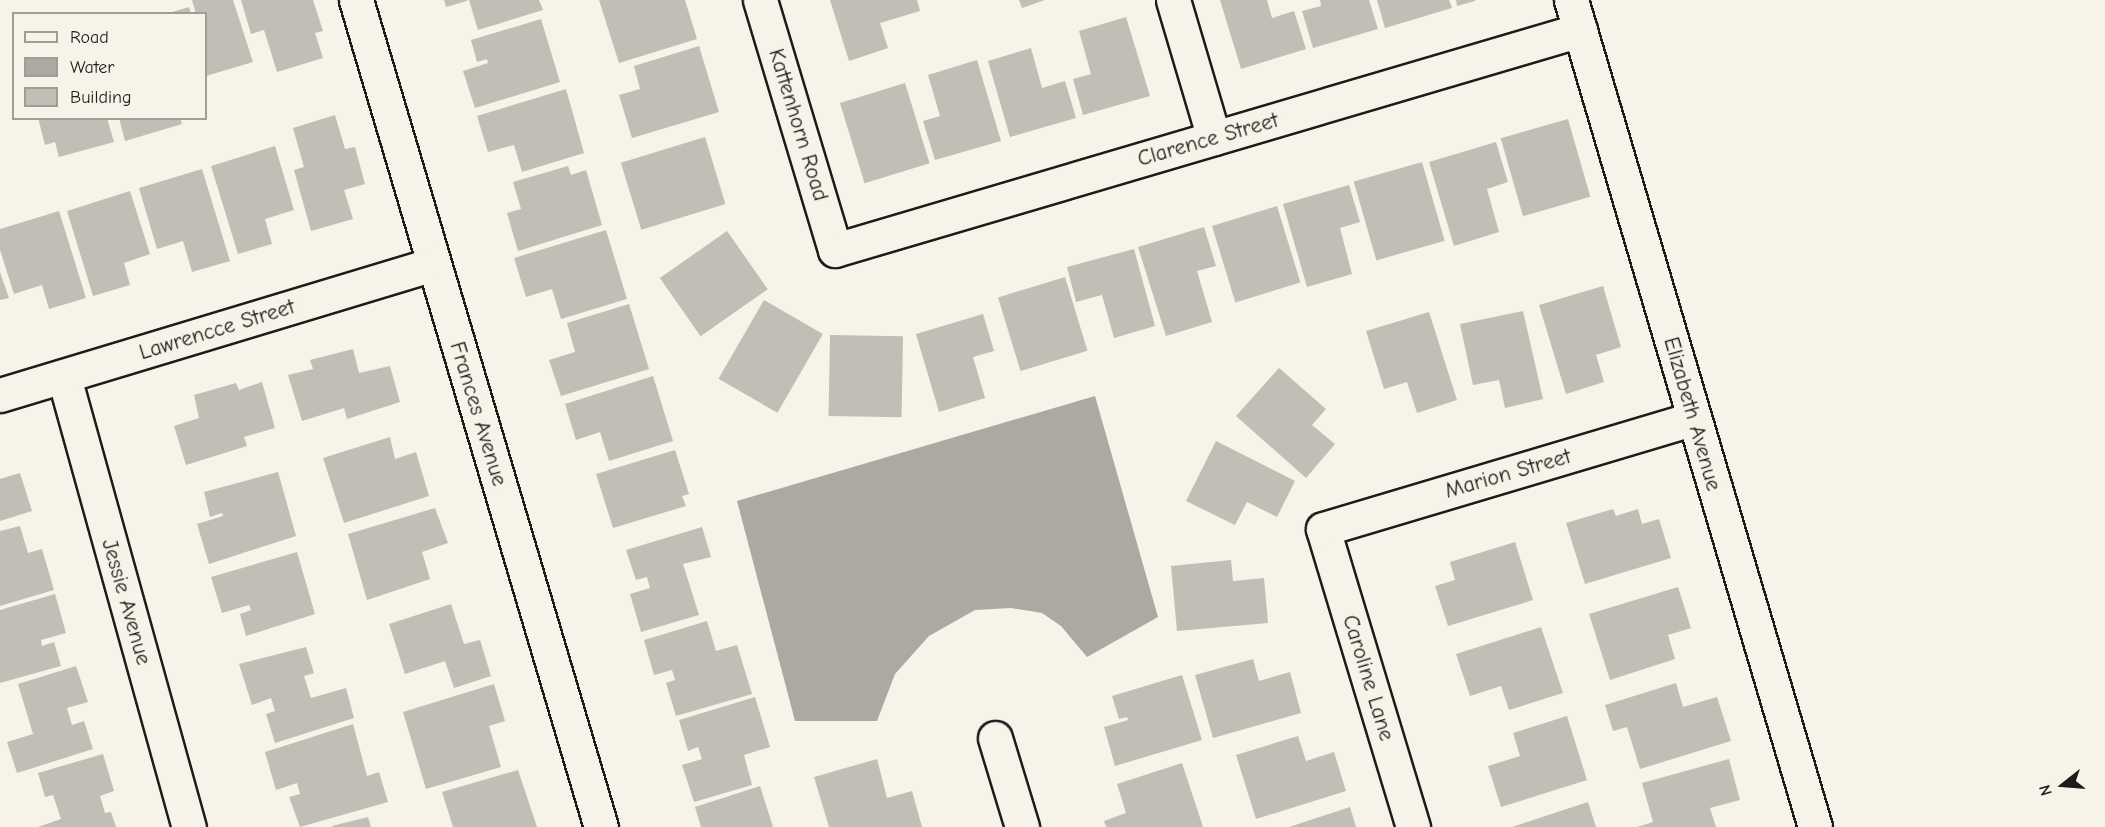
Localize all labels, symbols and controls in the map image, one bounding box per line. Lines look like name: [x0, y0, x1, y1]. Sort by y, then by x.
legend: [12, 12, 207, 120]
text: Road: [70, 27, 109, 48]
street label: Kattenhorn Road: [762, 46, 834, 204]
text: Water: [70, 57, 114, 78]
text: Building: [70, 87, 132, 108]
street label: Clarence Street: [1135, 107, 1281, 173]
street label: Lawrencce Street: [136, 294, 298, 366]
street label: Elizabeth Avenue: [1657, 334, 1727, 494]
street label: Frances Avenue: [444, 339, 512, 489]
street label: Marion Street: [1442, 443, 1574, 505]
street label: Jessie Avenue: [95, 536, 157, 668]
street label: Caroline Lane: [1336, 612, 1400, 744]
north arrow: [2033, 755, 2093, 815]
text: N: [2036, 783, 2056, 798]

